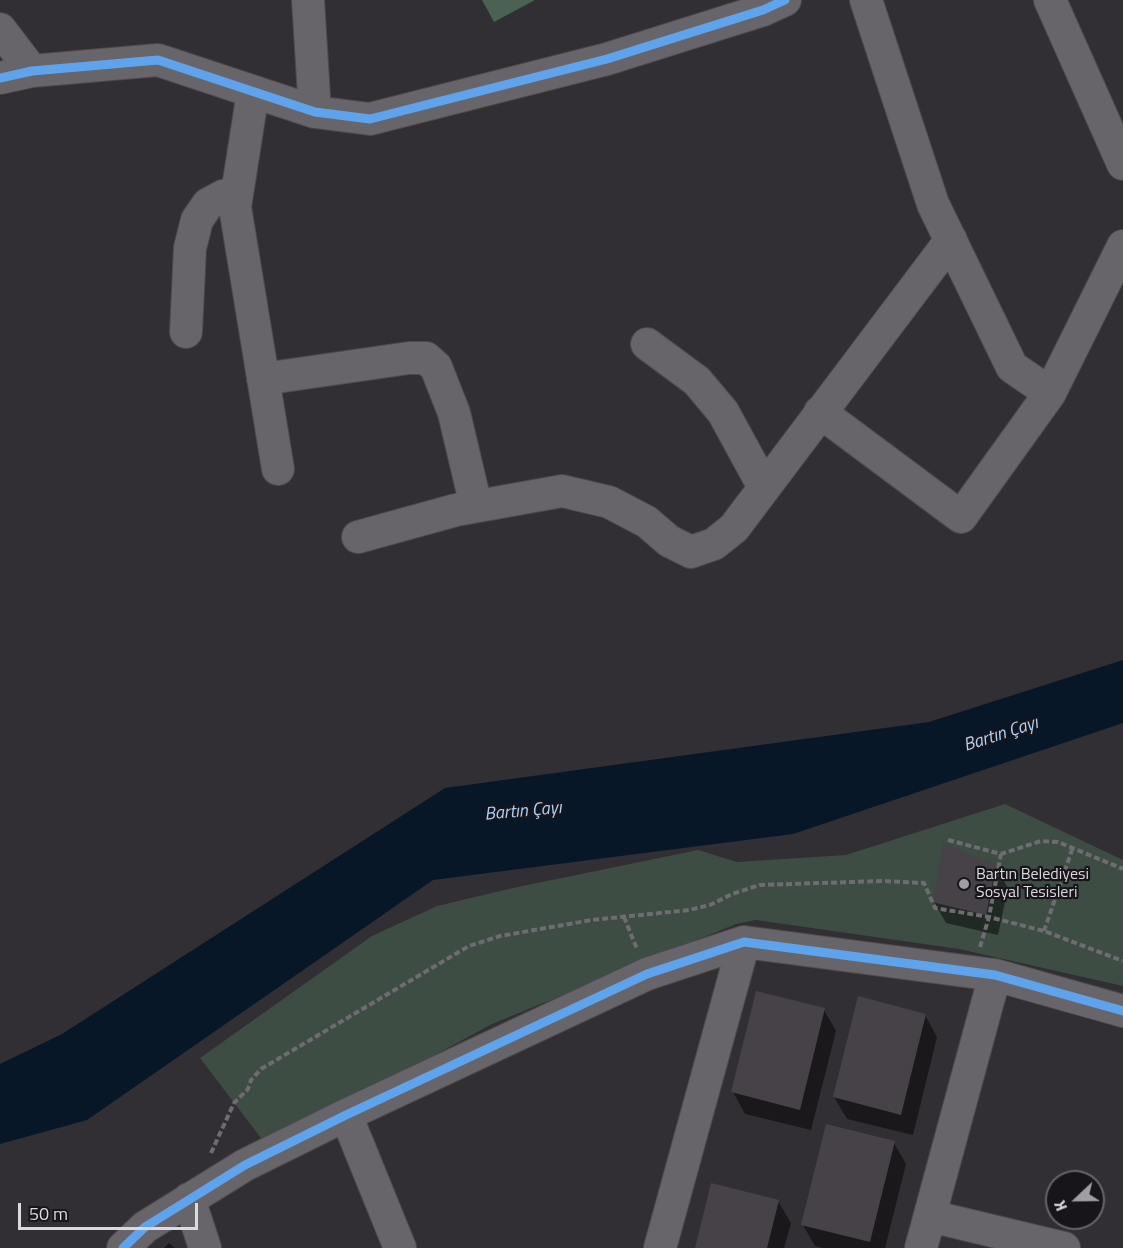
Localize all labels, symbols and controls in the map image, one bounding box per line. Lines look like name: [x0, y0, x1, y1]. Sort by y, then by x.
water label: Bartın Çayı: [961, 713, 1041, 757]
water label: Bartın Çayı: [484, 798, 562, 826]
place label: Bartın Belediyesi Sosyal Tesisleri: [976, 865, 1089, 903]
marker: Bartın Belediyesi Sosyal Tesisleri: [957, 877, 971, 891]
north arrow: [1045, 1170, 1105, 1230]
scale bar: [21, 1191, 201, 1229]
text: K: [1047, 1197, 1073, 1215]
text: 50 m: [29, 1200, 68, 1227]

